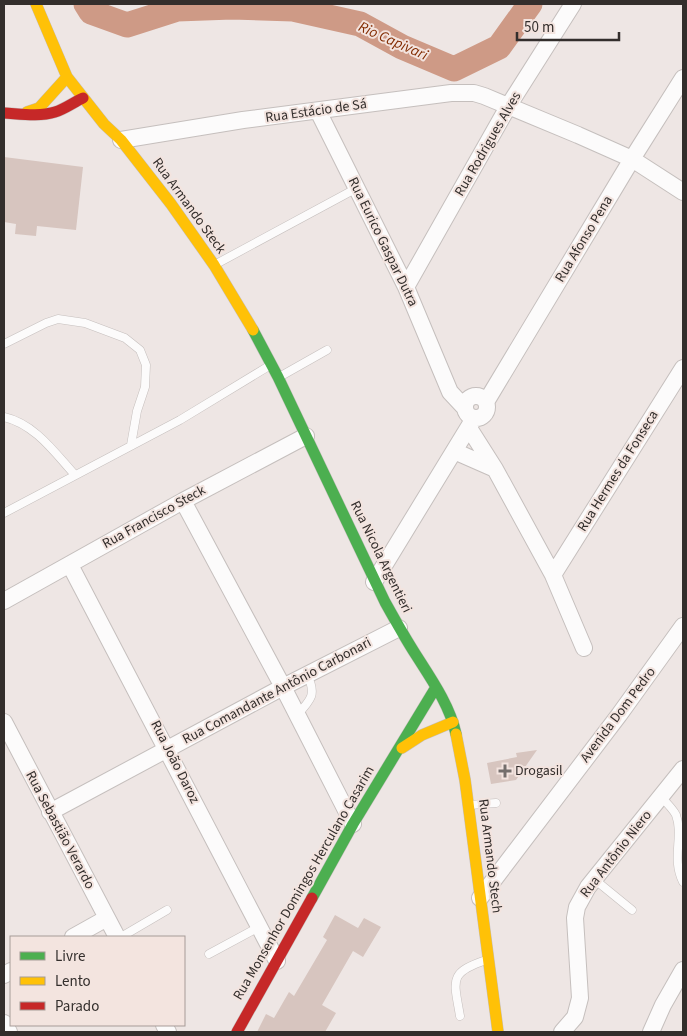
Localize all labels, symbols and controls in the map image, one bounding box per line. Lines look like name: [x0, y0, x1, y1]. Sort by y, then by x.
scale bar: [517, 10, 620, 42]
water label: Rio Capivari: [355, 16, 431, 66]
text: 50 m: [524, 17, 554, 38]
street label: Rua Rodrigues Alves: [450, 88, 526, 200]
street label: Rua Estácio de Sá: [264, 94, 368, 128]
street label: Rua Armando Steck: [147, 154, 231, 258]
street label: Rua Eurico Gaspar Dutra: [343, 174, 423, 310]
street label: Rua Afonso Pena: [550, 192, 618, 286]
street label: Rua Hermes da Fonseca: [573, 407, 663, 535]
street label: Rua Francisco Steck: [99, 480, 209, 554]
street label: Rua Nicola Argentieri: [345, 498, 417, 616]
street label: Rua Comandante Antônio Carbonari: [179, 633, 375, 749]
street label: Avenida Dom Pedro: [575, 663, 661, 767]
street label: Rua João Daroz: [145, 717, 205, 807]
place label: Drogasil: [515, 761, 563, 781]
street label: Rua Monsenhor Domingos Herculano Casarim: [228, 762, 380, 1004]
marker: Drogasil: [499, 765, 511, 777]
street label: Rua Sebastião Verardo: [20, 767, 100, 893]
street label: Rua Armando Stech: [473, 798, 507, 914]
street label: Rua Antônio Niero: [575, 806, 657, 902]
legend: [10, 936, 185, 1026]
text: Livre: [55, 946, 85, 967]
text: Lento: [55, 971, 91, 992]
text: Parado: [55, 996, 99, 1017]

